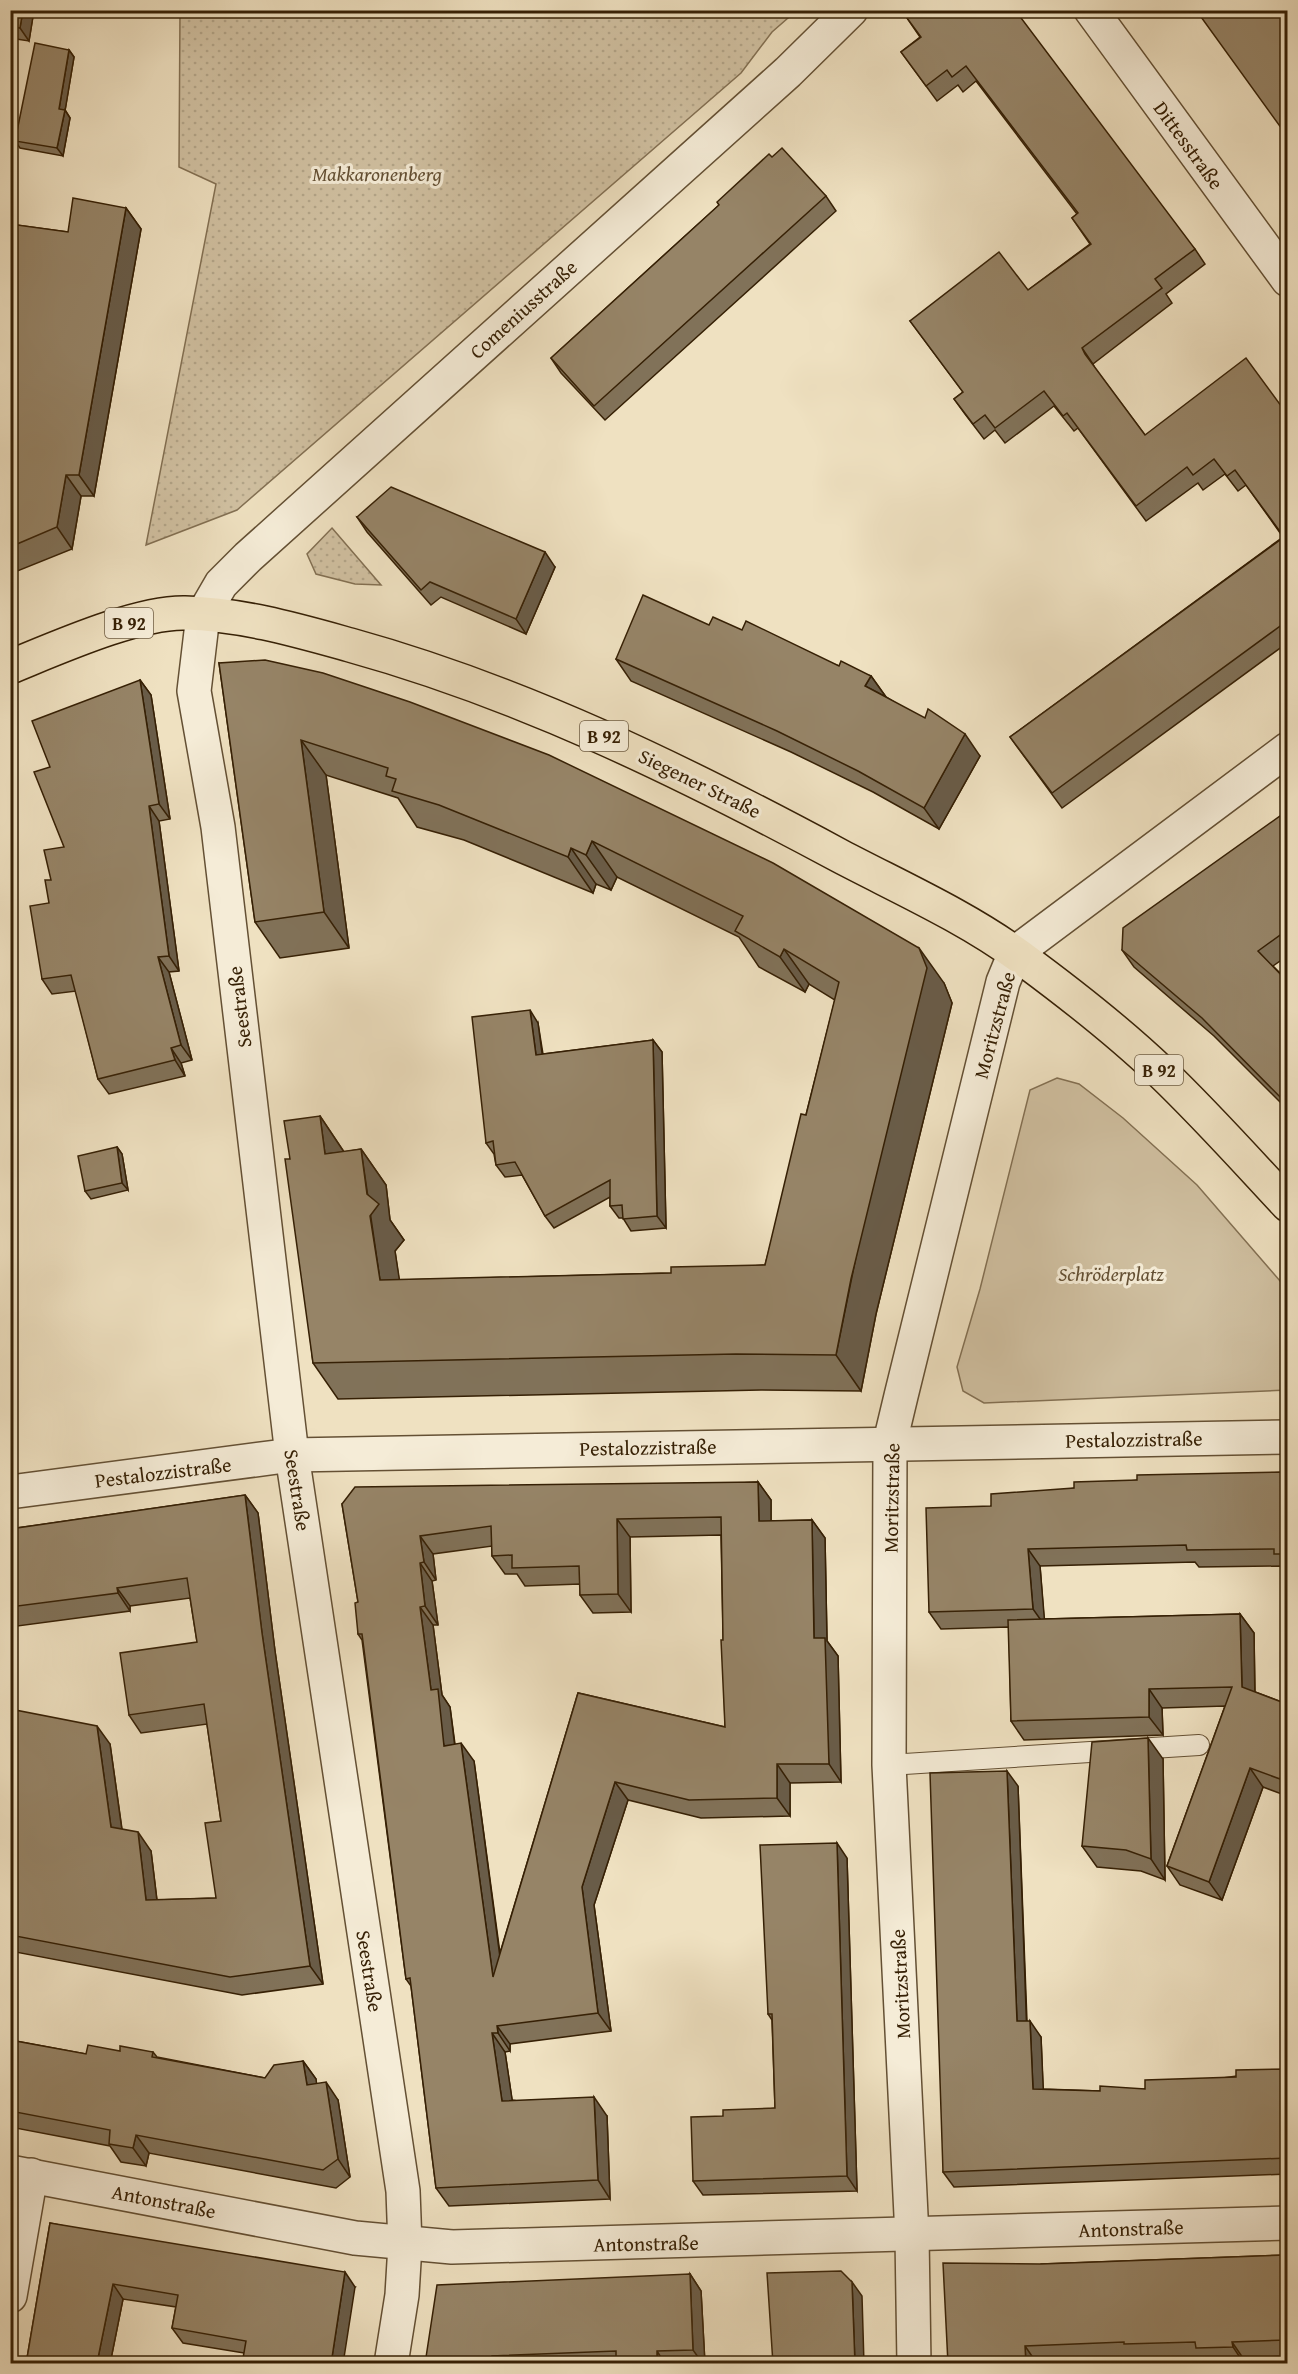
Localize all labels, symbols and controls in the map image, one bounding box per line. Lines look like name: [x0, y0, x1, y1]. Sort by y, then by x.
street label: Dittesstraße: [1147, 95, 1231, 195]
park label: Makkaronenberg: [312, 159, 442, 188]
street label: Comeniusstraße: [463, 253, 583, 365]
road number: B 92: [105, 608, 153, 638]
road number: B 92: [580, 721, 628, 751]
street label: Siegener Straße: [634, 741, 766, 825]
street label: Seestraße: [220, 964, 258, 1050]
street label: Moritzstraße: [966, 968, 1022, 1082]
road number: B 92: [1135, 1055, 1183, 1085]
park label: Schröderplatz: [1058, 1259, 1164, 1288]
street label: Pestalozzistraße: [1065, 1423, 1203, 1455]
street label: Pestalozzistraße: [579, 1431, 717, 1463]
street label: Moritzstraße: [876, 1443, 906, 1553]
street label: Seestraße: [277, 1447, 319, 1533]
street label: Pestalozzistraße: [93, 1449, 233, 1495]
street label: Seestraße: [349, 1928, 391, 2014]
street label: Moritzstraße: [883, 1928, 917, 2040]
street label: Antonstraße: [109, 2177, 219, 2225]
street label: Antonstraße: [1078, 2212, 1184, 2244]
street label: Antonstraße: [593, 2228, 699, 2258]

